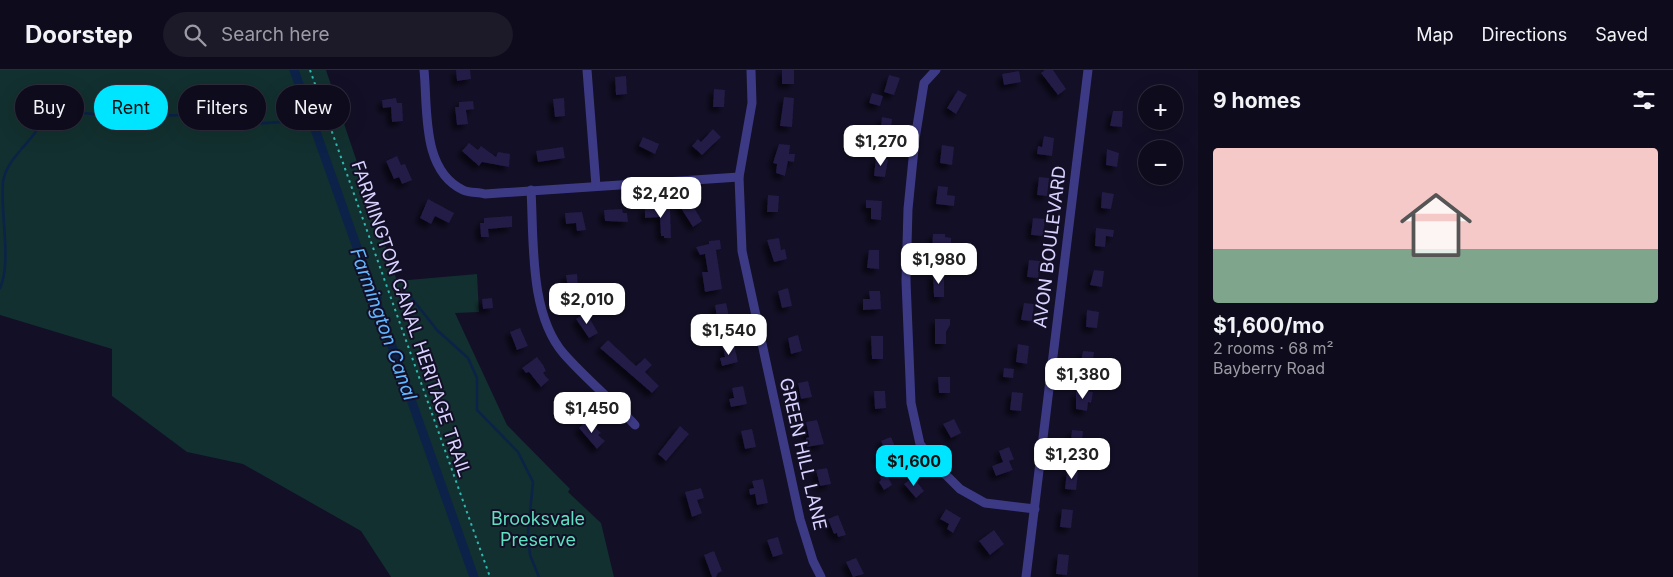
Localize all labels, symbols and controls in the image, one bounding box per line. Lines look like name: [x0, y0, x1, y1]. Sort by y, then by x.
search box: [163, 12, 513, 57]
text: Doorstep: [25, 20, 133, 49]
icon: search: [181, 21, 209, 49]
text: Search here: [221, 23, 330, 46]
text: Map: [1416, 24, 1454, 45]
text: Directions: [1482, 24, 1567, 45]
text: Saved: [1595, 24, 1648, 45]
chip: Buy: [15, 85, 84, 130]
chip: Rent: [94, 85, 168, 130]
chip: Filters: [178, 85, 266, 130]
chip: New: [276, 85, 350, 130]
map controls: [1138, 85, 1183, 185]
button: +: [1138, 85, 1183, 130]
icon: filters: [1630, 86, 1658, 114]
text: 9 homes: [1213, 88, 1301, 113]
pin: $1,270: [840, 124, 922, 167]
text: $1,270: [855, 131, 907, 151]
button: −: [1138, 140, 1183, 185]
street label: FARMINGTON CANAL HERITAGE TRAIL: [347, 158, 476, 480]
street label: AVON BOULEVARD: [1029, 165, 1070, 329]
pin: $2,420: [620, 176, 702, 219]
icon: home: [1391, 180, 1481, 270]
text: $2,420: [632, 183, 690, 203]
pin: $1,980: [898, 242, 980, 285]
water label: Farmington Canal: [345, 245, 422, 404]
text: $1,980: [912, 249, 966, 269]
pin: $2,010: [546, 282, 628, 325]
text: $2,010: [560, 289, 614, 309]
text: $1,600/mo: [1213, 313, 1324, 338]
pin: $1,540: [688, 314, 770, 356]
text: $1,540: [702, 320, 756, 340]
text: 2 rooms · 68 m²: [1213, 338, 1334, 358]
pin: $1,380: [1042, 358, 1124, 400]
text: Bayberry Road: [1213, 358, 1325, 378]
text: $1,380: [1056, 364, 1110, 384]
street label: GREEN HILL LANE: [776, 376, 831, 532]
pin: $1,450: [551, 392, 633, 434]
text: $1,450: [565, 398, 619, 418]
pin: $1,230: [1031, 438, 1113, 480]
pin: $1,600: [873, 444, 955, 487]
text: $1,230: [1045, 444, 1099, 464]
text: $1,600: [887, 451, 941, 471]
park label: Brooksvale Preserve: [491, 508, 585, 550]

